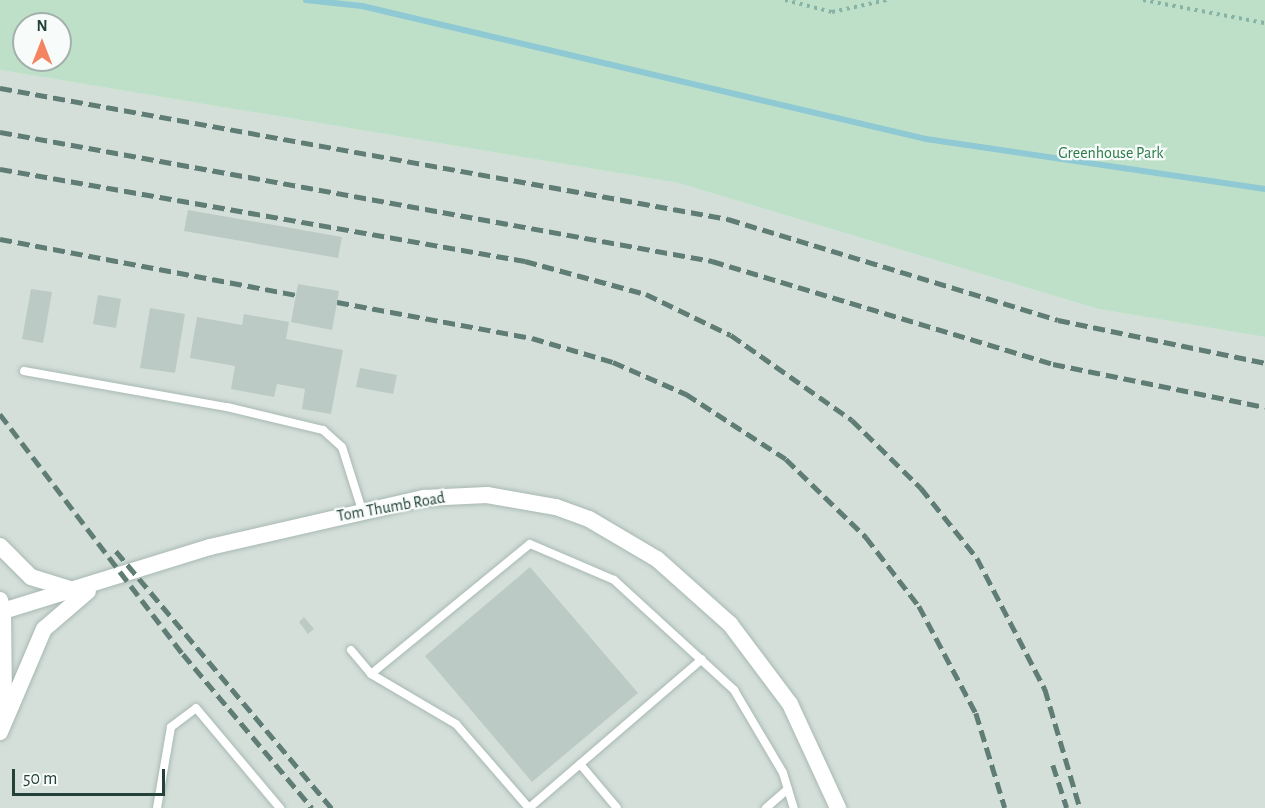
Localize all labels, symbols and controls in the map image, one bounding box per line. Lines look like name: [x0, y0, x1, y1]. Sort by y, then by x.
north arrow: [12, 12, 72, 72]
text: N: [36, 18, 48, 34]
park label: Greenhouse Park: [1058, 143, 1164, 163]
street label: Tom Thumb Road: [335, 488, 447, 526]
scale bar: [15, 757, 168, 795]
text: 50 m: [23, 770, 57, 788]

